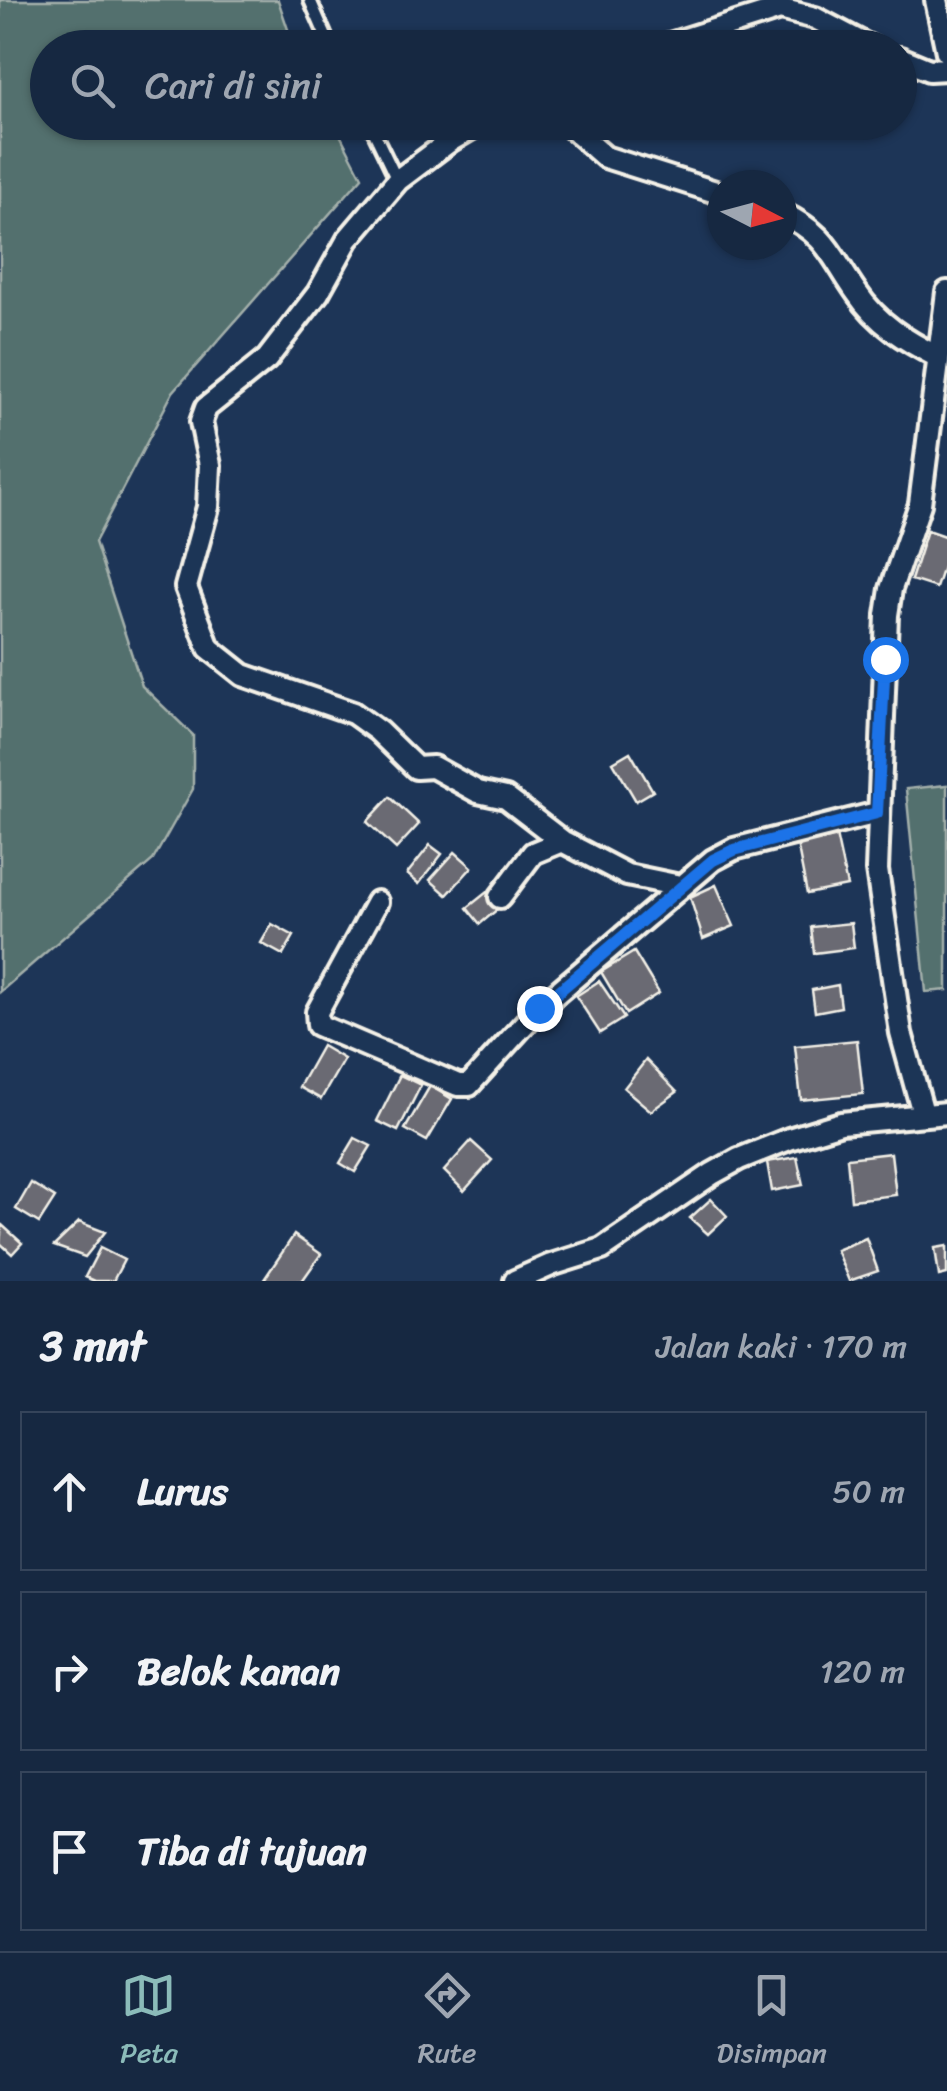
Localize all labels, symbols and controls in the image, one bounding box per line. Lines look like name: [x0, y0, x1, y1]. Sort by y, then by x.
search box: [30, 30, 917, 140]
text: Cari di sini: [145, 52, 321, 119]
icon: search: [65, 58, 120, 113]
north arrow: [707, 170, 797, 260]
route start: [863, 637, 909, 683]
route end: [517, 986, 563, 1032]
text: 3 mnt: [40, 1309, 146, 1383]
text: Jalan kaki · 170 m: [656, 1318, 907, 1375]
text: Lurus: [137, 1458, 228, 1525]
text: 50 m: [832, 1463, 905, 1520]
icon: ahead: [42, 1464, 97, 1519]
text: Belok kanan: [137, 1638, 340, 1705]
text: 120 m: [820, 1643, 905, 1700]
icon: right: [42, 1644, 97, 1699]
text: Tiba di tujuan: [137, 1818, 367, 1885]
icon: arrive: [42, 1824, 97, 1879]
tab: Peta: [120, 1968, 178, 2077]
tab: Rute: [418, 1968, 476, 2077]
tab: Disimpan: [716, 1968, 827, 2077]

